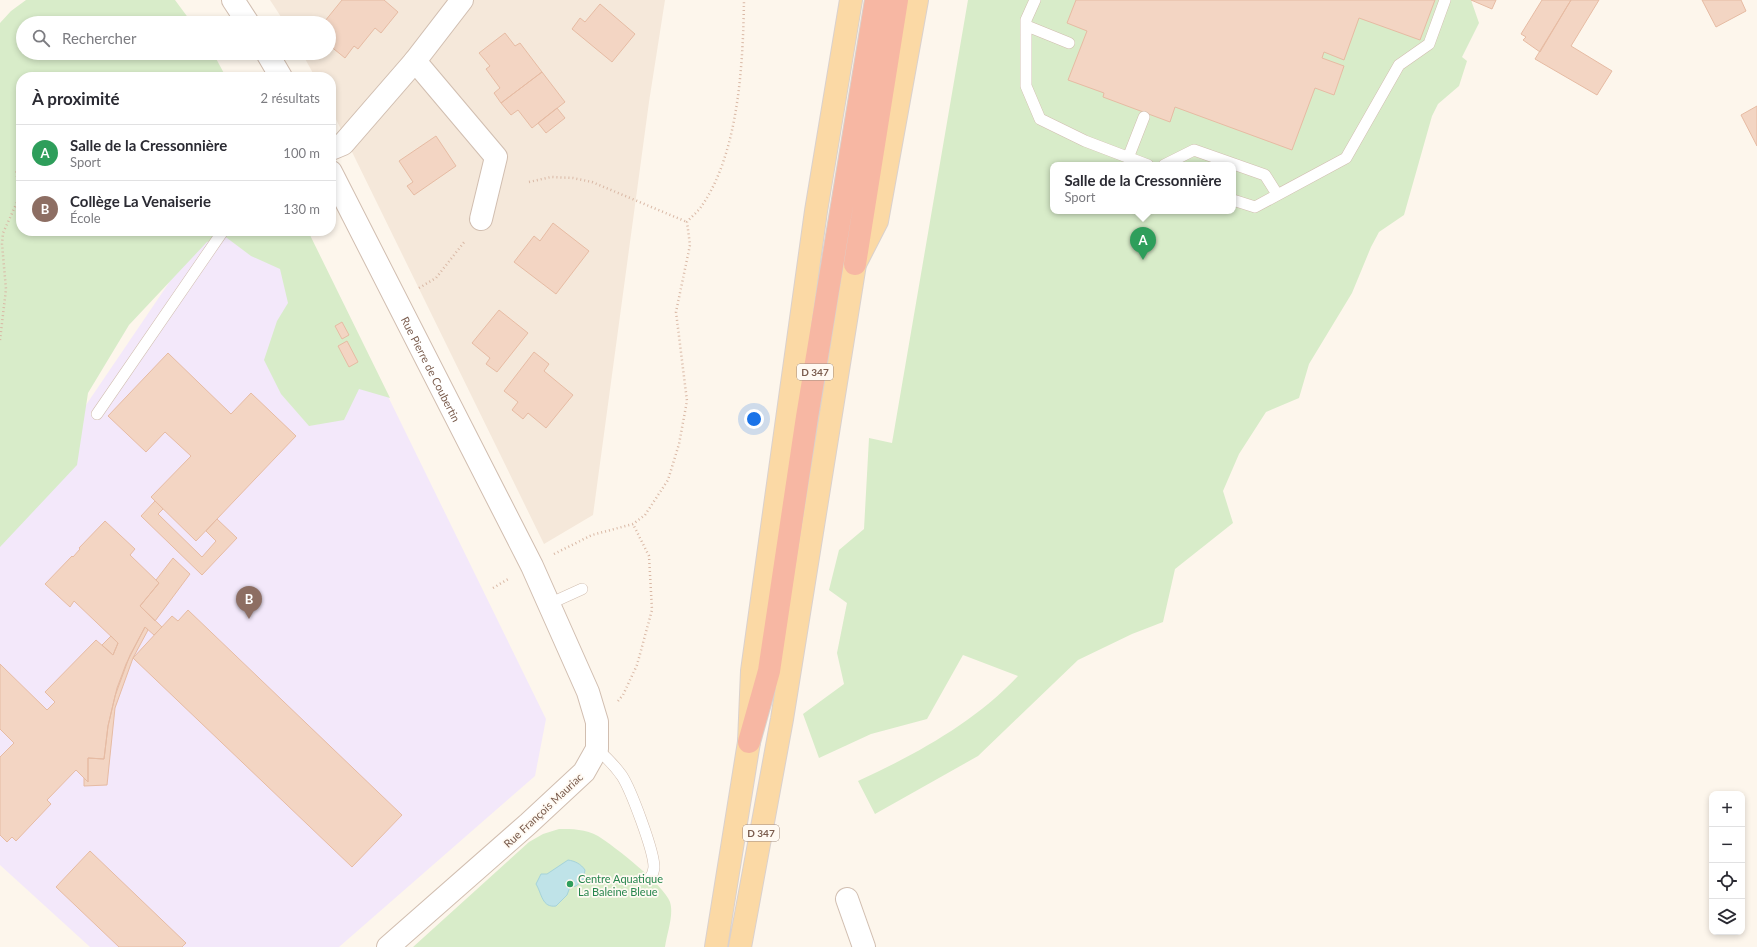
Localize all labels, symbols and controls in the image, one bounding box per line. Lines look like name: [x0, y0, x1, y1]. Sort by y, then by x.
search box: [16, 16, 336, 60]
icon: search: [30, 27, 52, 49]
text: Rechercher: [62, 29, 136, 47]
text: À proximité: [32, 88, 120, 109]
text: 2 résultats: [261, 90, 320, 106]
text: Salle de la Cressonnière: [70, 136, 227, 154]
text: A: [40, 145, 50, 161]
text: 100 m: [283, 145, 320, 161]
text: Sport: [70, 154, 101, 170]
popup: [1050, 162, 1236, 214]
text: Salle de la Cressonnière: [1064, 171, 1222, 189]
text: Sport: [1064, 189, 1095, 205]
text: Collège La Venaiserie: [70, 192, 211, 210]
text: B: [41, 201, 49, 217]
text: 130 m: [283, 201, 320, 217]
text: École: [70, 210, 101, 226]
pin: A: [1130, 227, 1156, 260]
street label: Rue Pierre de Coubertin: [399, 314, 464, 424]
road number: D 347: [797, 364, 833, 380]
your location: [744, 409, 764, 429]
pin: B: [236, 586, 262, 619]
street label: Rue François Mauriac: [501, 770, 585, 850]
map controls: [1709, 791, 1745, 935]
button: +: [1709, 791, 1745, 827]
road number: D 347: [743, 825, 779, 841]
button: −: [1709, 827, 1745, 863]
button: locate: [1709, 863, 1745, 899]
place label: Centre Aquatique La Baleine Bleue: [578, 872, 663, 898]
marker: Centre Aquatique La Baleine Bleue: [565, 879, 575, 889]
button: layers: [1709, 899, 1745, 935]

